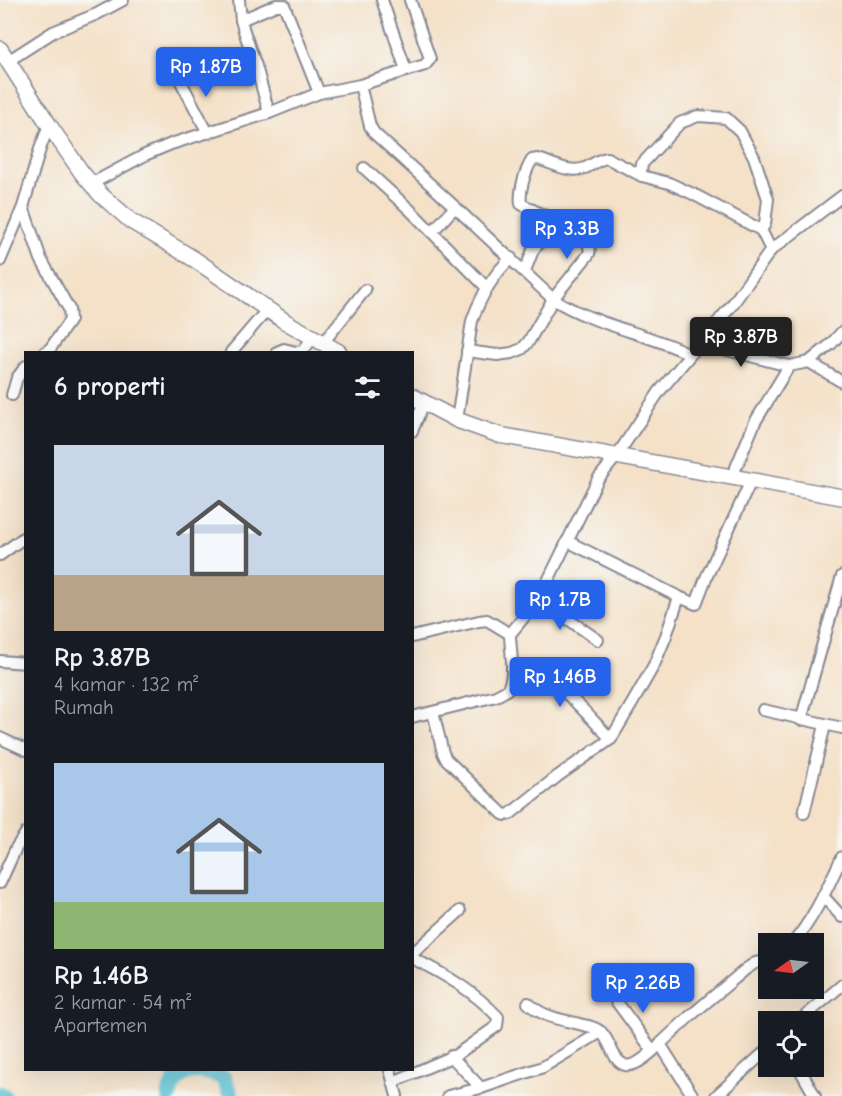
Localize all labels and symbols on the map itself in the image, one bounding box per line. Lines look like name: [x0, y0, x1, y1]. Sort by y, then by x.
pin: Rp 1.87B: [144, 47, 268, 98]
pin: Rp 3.3B: [512, 209, 622, 260]
pin: Rp 3.87B: [679, 317, 803, 368]
pin: Rp 1.7B: [505, 580, 615, 631]
pin: Rp 1.46B: [498, 657, 622, 708]
north arrow: [758, 933, 824, 999]
pin: Rp 2.26B: [581, 963, 705, 1014]

